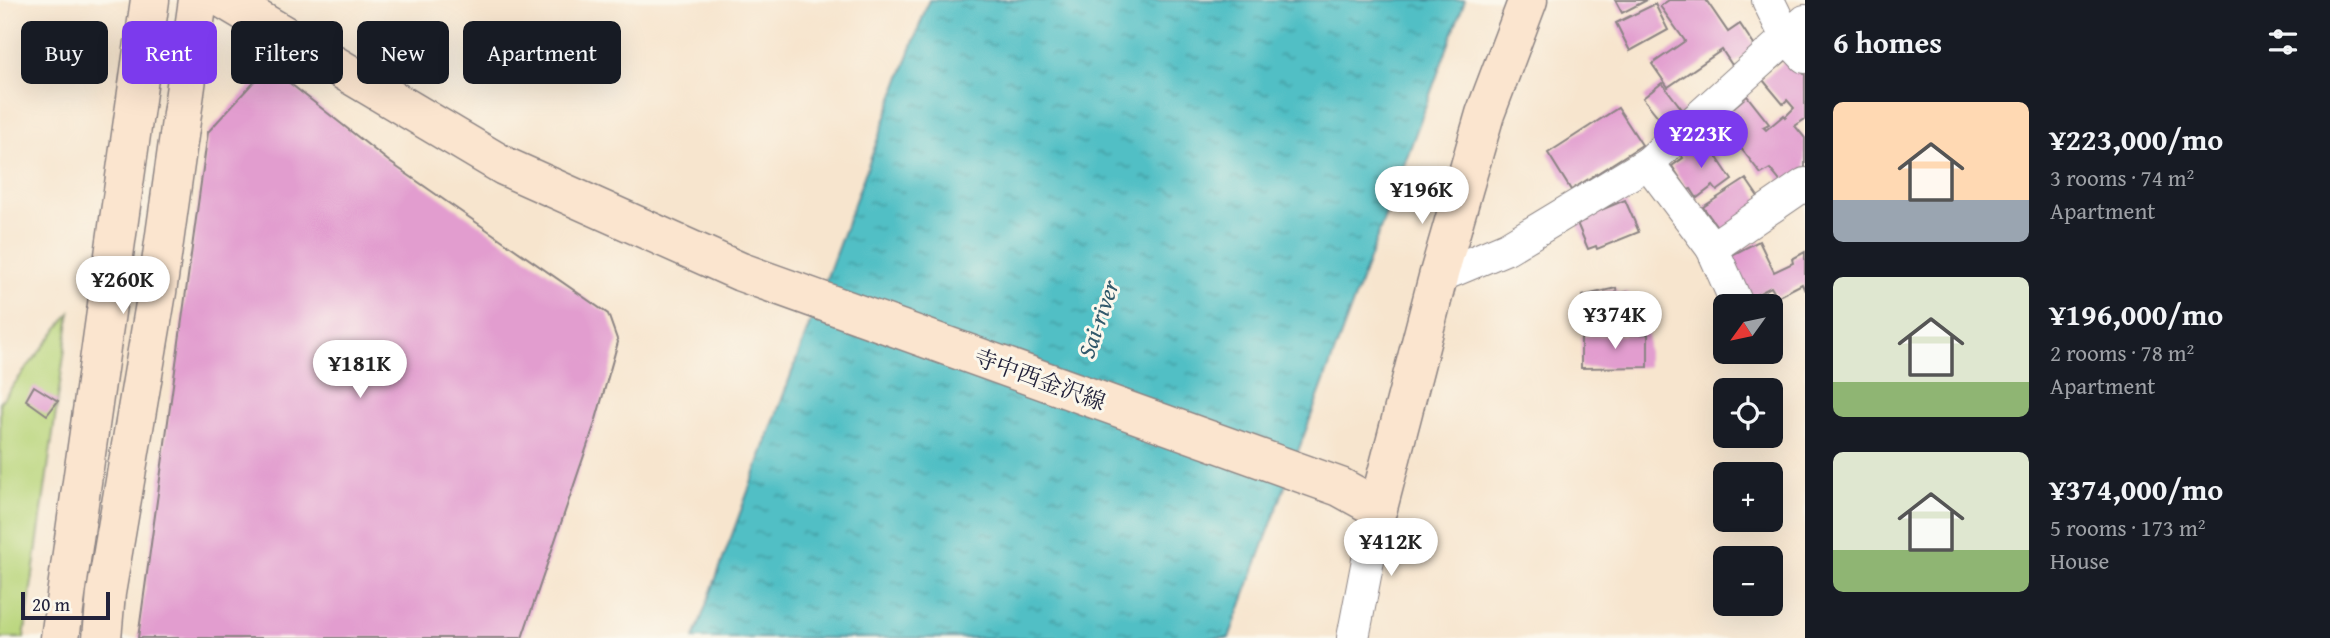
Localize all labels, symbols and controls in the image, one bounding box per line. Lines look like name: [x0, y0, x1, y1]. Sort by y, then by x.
text: 6 homes: [1833, 20, 1942, 64]
chip: Buy: [21, 21, 108, 84]
chip: Rent: [122, 21, 217, 84]
chip: Filters: [231, 21, 343, 84]
chip: New: [357, 21, 449, 84]
chip: Apartment: [463, 21, 621, 84]
icon: filters: [2264, 23, 2302, 61]
pin: ¥223K: [1652, 110, 1750, 170]
text: ¥223K: [1670, 116, 1732, 149]
text: ¥223,000/mo: [2050, 117, 2223, 161]
icon: home: [1889, 130, 1973, 214]
text: 3 rooms · 74 m²: [2050, 161, 2194, 194]
pin: ¥196K: [1373, 166, 1471, 226]
text: ¥196K: [1391, 172, 1453, 205]
text: Apartment: [2050, 194, 2155, 227]
pin: ¥260K: [74, 256, 172, 316]
text: ¥260K: [92, 262, 154, 295]
water label: Sai-river: [1068, 274, 1128, 363]
pin: ¥374K: [1566, 292, 1664, 351]
text: ¥196,000/mo: [2050, 292, 2223, 336]
north arrow: [1713, 294, 1783, 364]
map controls: [1713, 294, 1783, 616]
text: ¥374K: [1584, 297, 1646, 330]
icon: home: [1889, 305, 1973, 389]
text: 2 rooms · 78 m²: [2050, 336, 2194, 369]
pin: ¥181K: [311, 340, 409, 400]
street label: 寺中西金沢線: [970, 340, 1110, 418]
text: ¥181K: [329, 346, 391, 379]
text: Apartment: [2050, 369, 2155, 402]
button: locate: [1713, 378, 1783, 448]
button: +: [1713, 462, 1783, 532]
text: ¥374,000/mo: [2050, 467, 2223, 511]
icon: home: [1889, 480, 1973, 564]
text: 5 rooms · 173 m²: [2050, 511, 2205, 544]
pin: ¥412K: [1342, 518, 1440, 578]
text: ¥412K: [1360, 524, 1422, 557]
text: House: [2050, 544, 2109, 577]
button: −: [1713, 546, 1783, 616]
scale bar: [21, 589, 110, 621]
text: 20 m: [32, 590, 70, 618]

